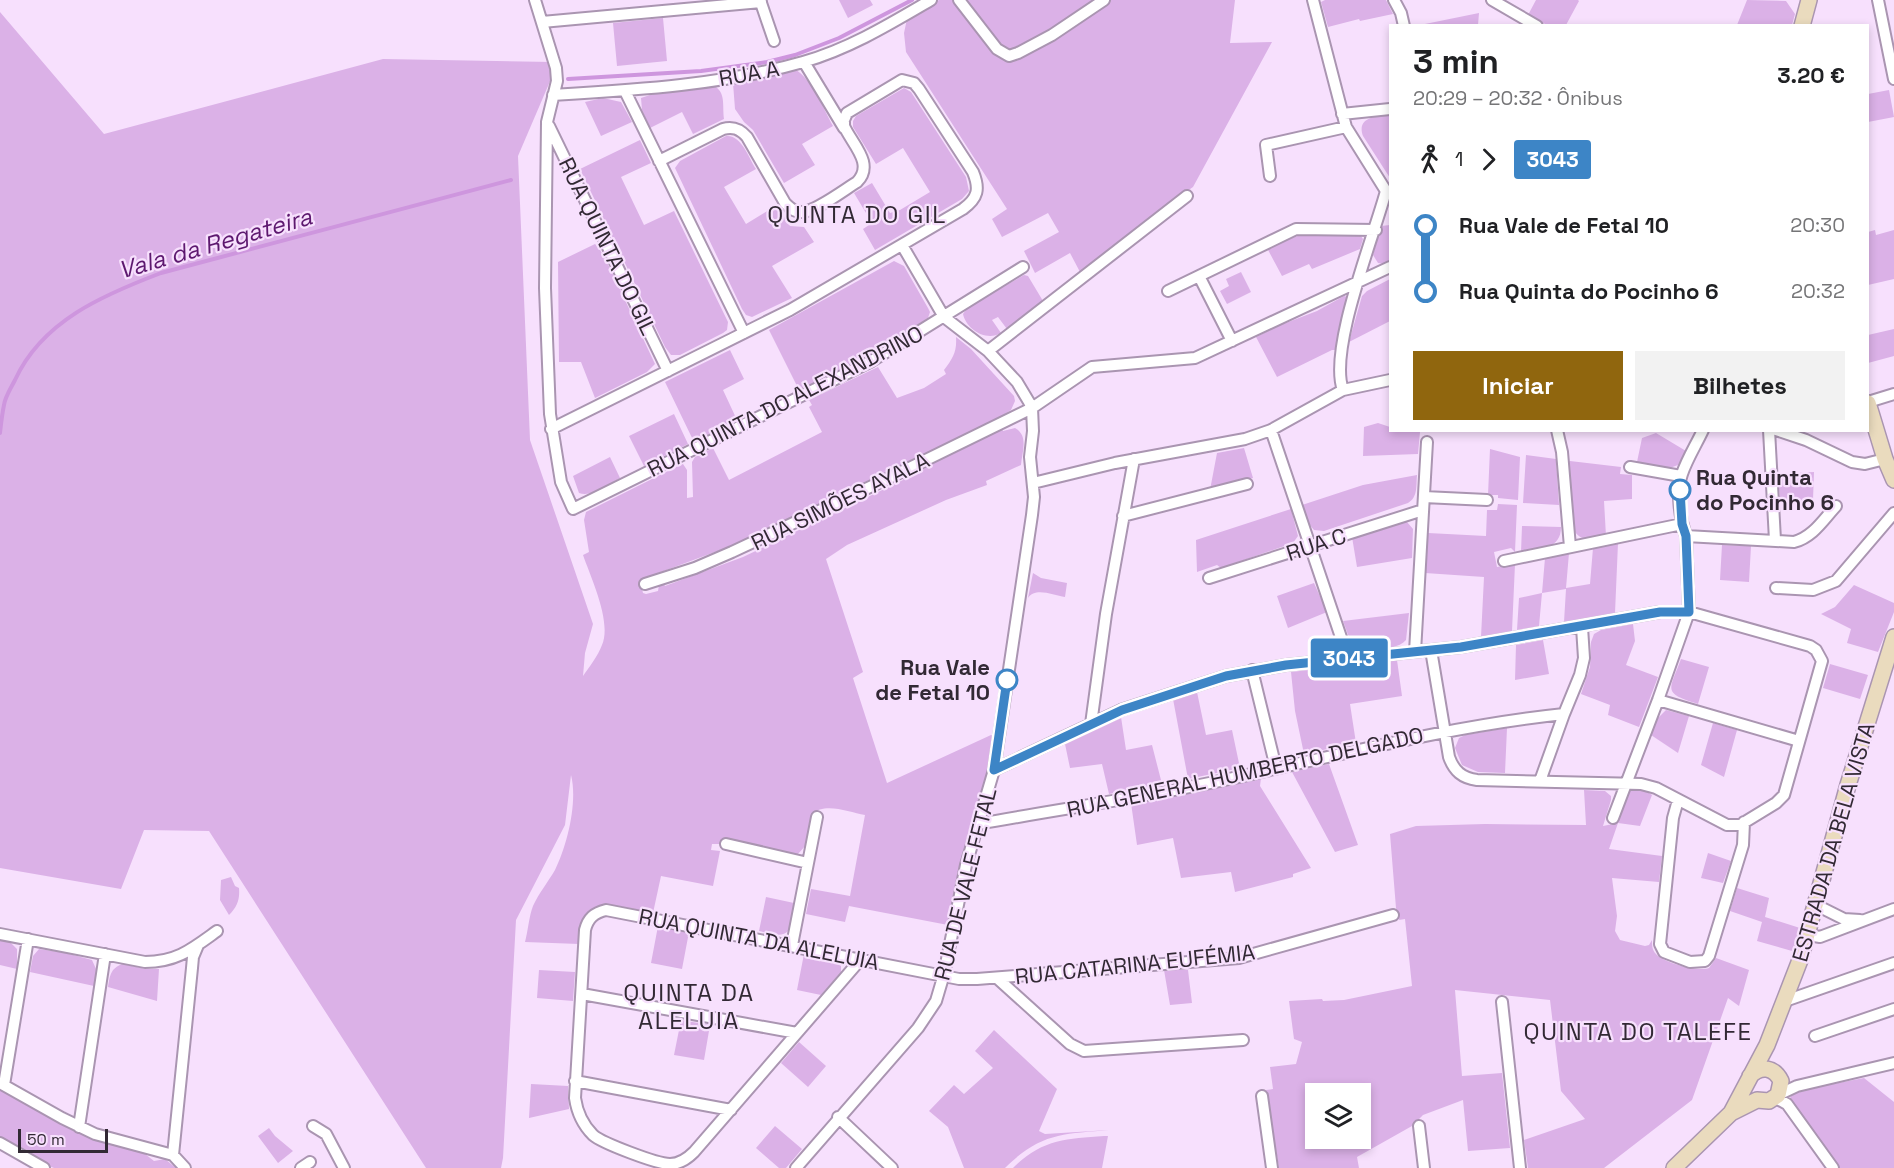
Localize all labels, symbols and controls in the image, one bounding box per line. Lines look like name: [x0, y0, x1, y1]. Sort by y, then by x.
text: 3 min: [1413, 41, 1499, 83]
street label: RUA A: [717, 54, 782, 92]
text: 3.20 €: [1777, 61, 1845, 89]
text: 20:29 – 20:32 · Ônibus: [1413, 85, 1623, 111]
icon: walk: [1413, 143, 1446, 176]
icon: forward: [1472, 143, 1505, 176]
text: 1: [1455, 146, 1463, 172]
text: 3043: [1526, 146, 1579, 173]
street label: RUA QUINTA DO GIL: [553, 153, 663, 339]
district label: QUINTA DO GIL: [767, 199, 947, 230]
water label: Vala da Regateira: [115, 200, 316, 285]
text: Rua Vale de Fetal 10: [1459, 211, 1669, 239]
text: 20:30: [1790, 212, 1845, 238]
text: Rua Quinta do Pocinho 6: [1459, 277, 1719, 305]
text: 20:32: [1791, 278, 1845, 304]
street label: RUA QUINTA DO ALEXANDRINO: [642, 319, 928, 483]
button: Iniciar: [1413, 351, 1623, 420]
button: Bilhetes: [1635, 351, 1845, 420]
street label: RUA SIMÕES AYALA: [746, 446, 934, 556]
place label: Rua Quinta do Pocinho 6: [1696, 463, 1834, 516]
marker: Rua Quinta do Pocinho 6: [1669, 479, 1691, 501]
street label: RUA C: [1282, 521, 1350, 567]
line badge: 3043: [1307, 638, 1391, 678]
text: 3043: [1323, 645, 1375, 672]
place label: Rua Vale de Fetal 10: [875, 653, 990, 706]
marker: Rua Vale de Fetal 10: [996, 669, 1018, 691]
street label: ESTRADA DA BELA VISTA: [1785, 719, 1881, 965]
street label: RUA GENERAL HUMBERTO DELGADO: [1064, 720, 1426, 824]
street label: RUA DE VALE FETAL: [928, 785, 1002, 983]
street label: RUA QUINTA DA ALELUIA: [636, 902, 882, 976]
street label: RUA CATARINA EUFÉMIA: [1013, 937, 1257, 991]
district label: QUINTA DA ALELUIA: [623, 977, 755, 1036]
district label: QUINTA DO TALEFE: [1523, 1016, 1753, 1047]
map controls: [1305, 1083, 1371, 1149]
button: layers: [1305, 1083, 1371, 1149]
scale bar: [18, 1126, 108, 1154]
text: 50 m: [27, 1129, 65, 1150]

